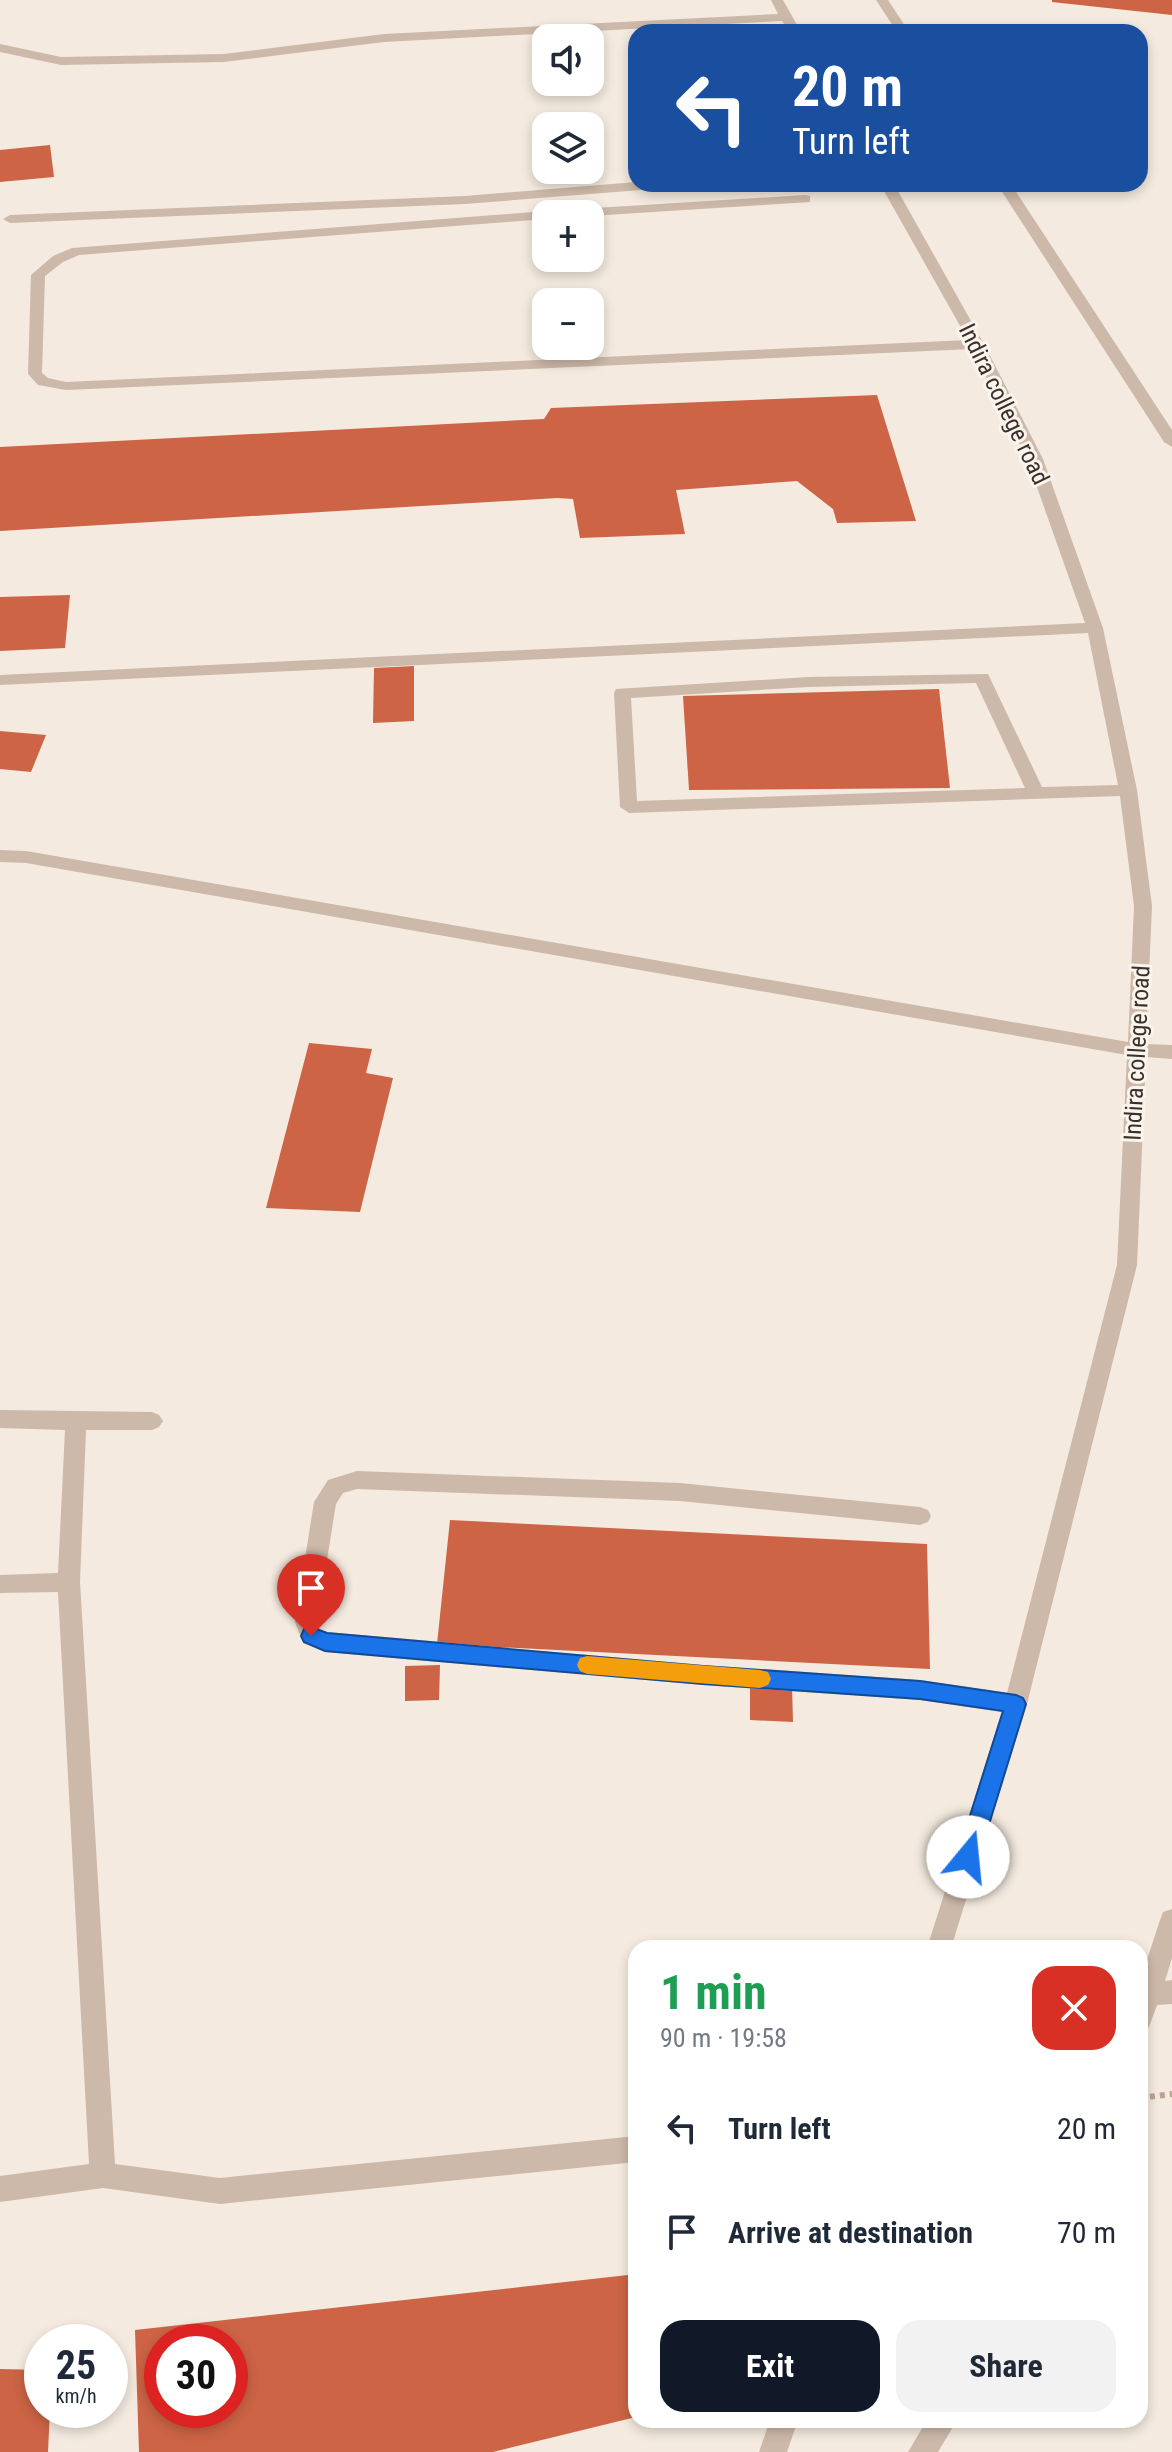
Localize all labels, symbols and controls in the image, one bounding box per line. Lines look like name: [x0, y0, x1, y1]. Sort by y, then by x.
map controls: [532, 24, 604, 360]
button: sound: [532, 24, 604, 96]
text: 20 m: [792, 54, 903, 120]
icon: left: [660, 56, 764, 160]
button: layers: [532, 112, 604, 184]
text: Turn left: [792, 121, 910, 163]
button: +: [532, 200, 604, 272]
button: −: [532, 288, 604, 360]
street label: Indira college road: [953, 319, 1055, 489]
street label: Indira college road: [1118, 965, 1156, 1141]
pin: [277, 1554, 345, 1636]
icon: arrive: [289, 1566, 333, 1610]
position arrow: [926, 1815, 1010, 1899]
text: 1 min: [660, 1964, 767, 2021]
button: close: [1032, 1966, 1116, 2050]
text: 90 m · 19:58: [660, 2023, 787, 2053]
icon: left: [660, 2106, 704, 2150]
text: Turn left: [728, 2111, 831, 2146]
text: 20 m: [1057, 2111, 1116, 2146]
icon: arrive: [660, 2210, 704, 2254]
text: Arrive at destination: [728, 2215, 973, 2250]
text: 70 m: [1057, 2215, 1116, 2250]
button: Exit: [660, 2320, 880, 2412]
button: Share: [896, 2320, 1116, 2412]
speed limit sign: 30: [144, 2324, 248, 2428]
text: 25: [56, 2342, 96, 2389]
text: km/h: [55, 2384, 97, 2408]

